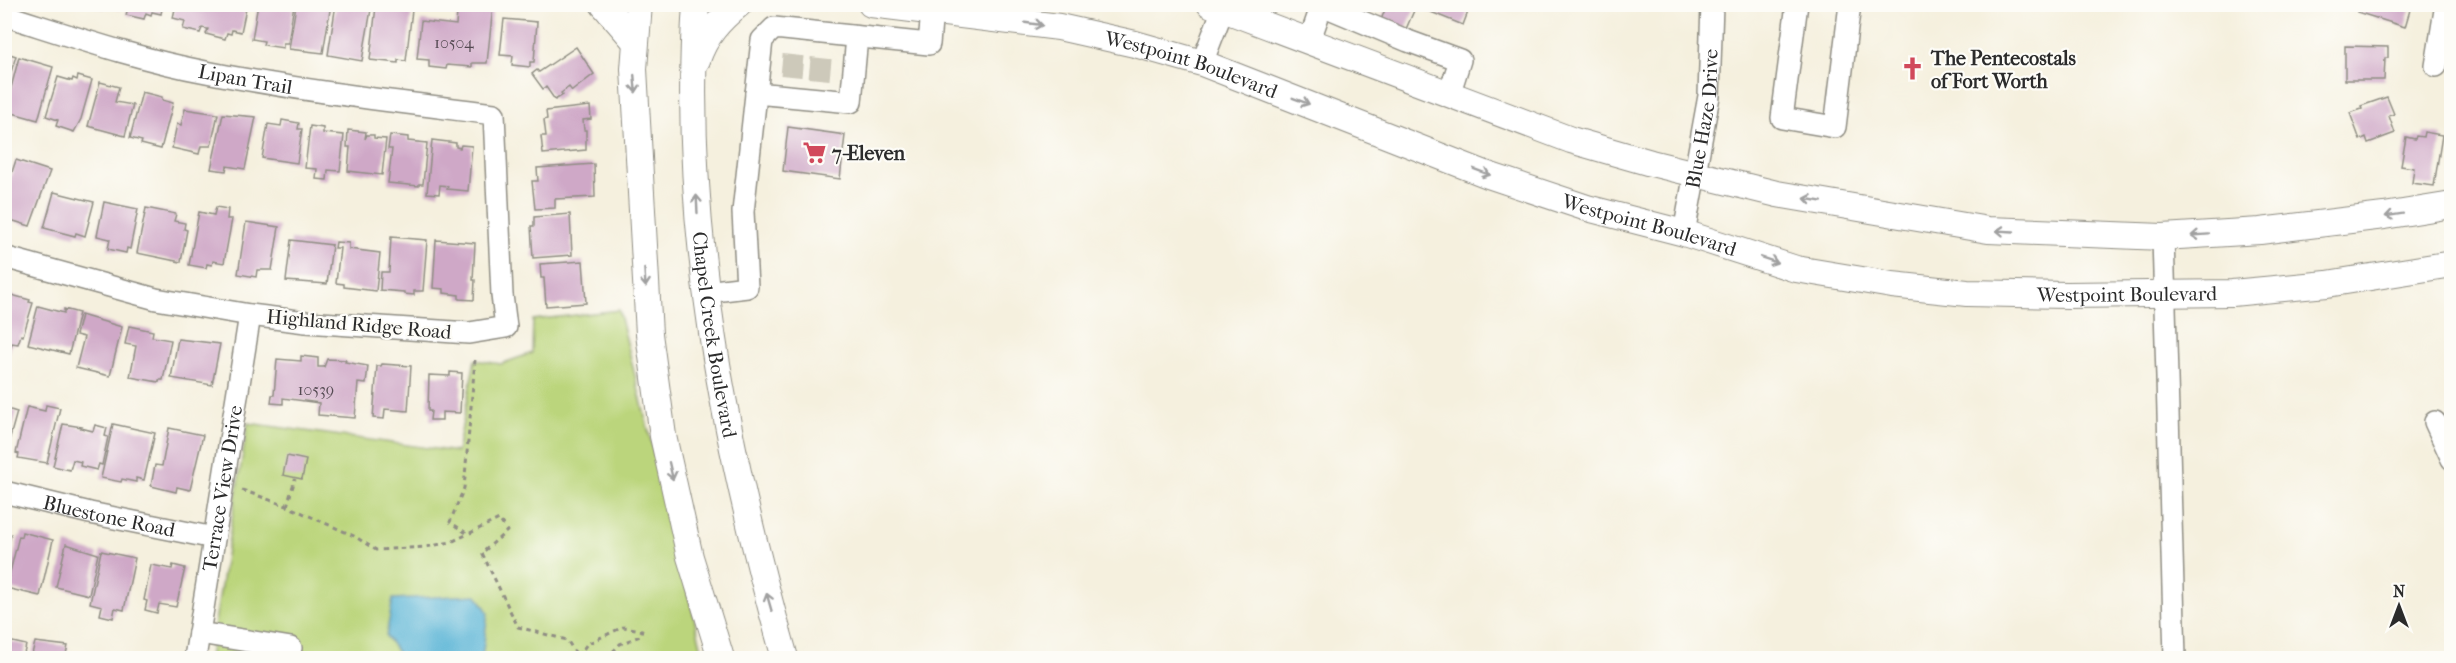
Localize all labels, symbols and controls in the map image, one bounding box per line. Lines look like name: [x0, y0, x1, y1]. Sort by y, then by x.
one-way arrow: [1023, 19, 1043, 30]
street label: Westpoint Boulevard: [1102, 26, 1282, 104]
house number: 10504: [434, 33, 474, 52]
place label: The Pentecostals of Fort Worth: [1930, 47, 2076, 93]
street label: Blue Haze Drive: [1681, 48, 1723, 190]
church icon: The Pentecostals of Fort Worth: [1900, 56, 1926, 82]
street label: Lipan Trail: [196, 60, 294, 99]
one-way arrow: [630, 73, 641, 93]
one-way arrow: [1291, 96, 1310, 107]
supermarket icon: 7-Eleven: [801, 140, 827, 166]
place label: 7-Eleven: [831, 142, 906, 165]
one-way arrow: [1472, 168, 1491, 179]
street label: Westpoint Boulevard: [1558, 189, 1740, 261]
one-way arrow: [1803, 194, 1823, 205]
one-way arrow: [691, 195, 702, 215]
one-way arrow: [2384, 209, 2404, 220]
one-way arrow: [1996, 226, 2016, 237]
one-way arrow: [2190, 230, 2210, 241]
street label: Chapel Creek Boulevard: [688, 231, 742, 441]
one-way arrow: [1759, 256, 1778, 267]
one-way arrow: [640, 268, 651, 288]
street label: Westpoint Boulevard: [2036, 282, 2218, 307]
street label: Highland Ridge Road: [266, 305, 454, 344]
house number: 10539: [298, 380, 334, 399]
street label: Terrace View Drive: [198, 404, 247, 573]
one-way arrow: [666, 462, 678, 481]
street label: Bluestone Road: [41, 491, 178, 542]
north arrow: [2369, 576, 2429, 636]
text: N: [2393, 582, 2406, 601]
one-way arrow: [763, 593, 775, 612]

